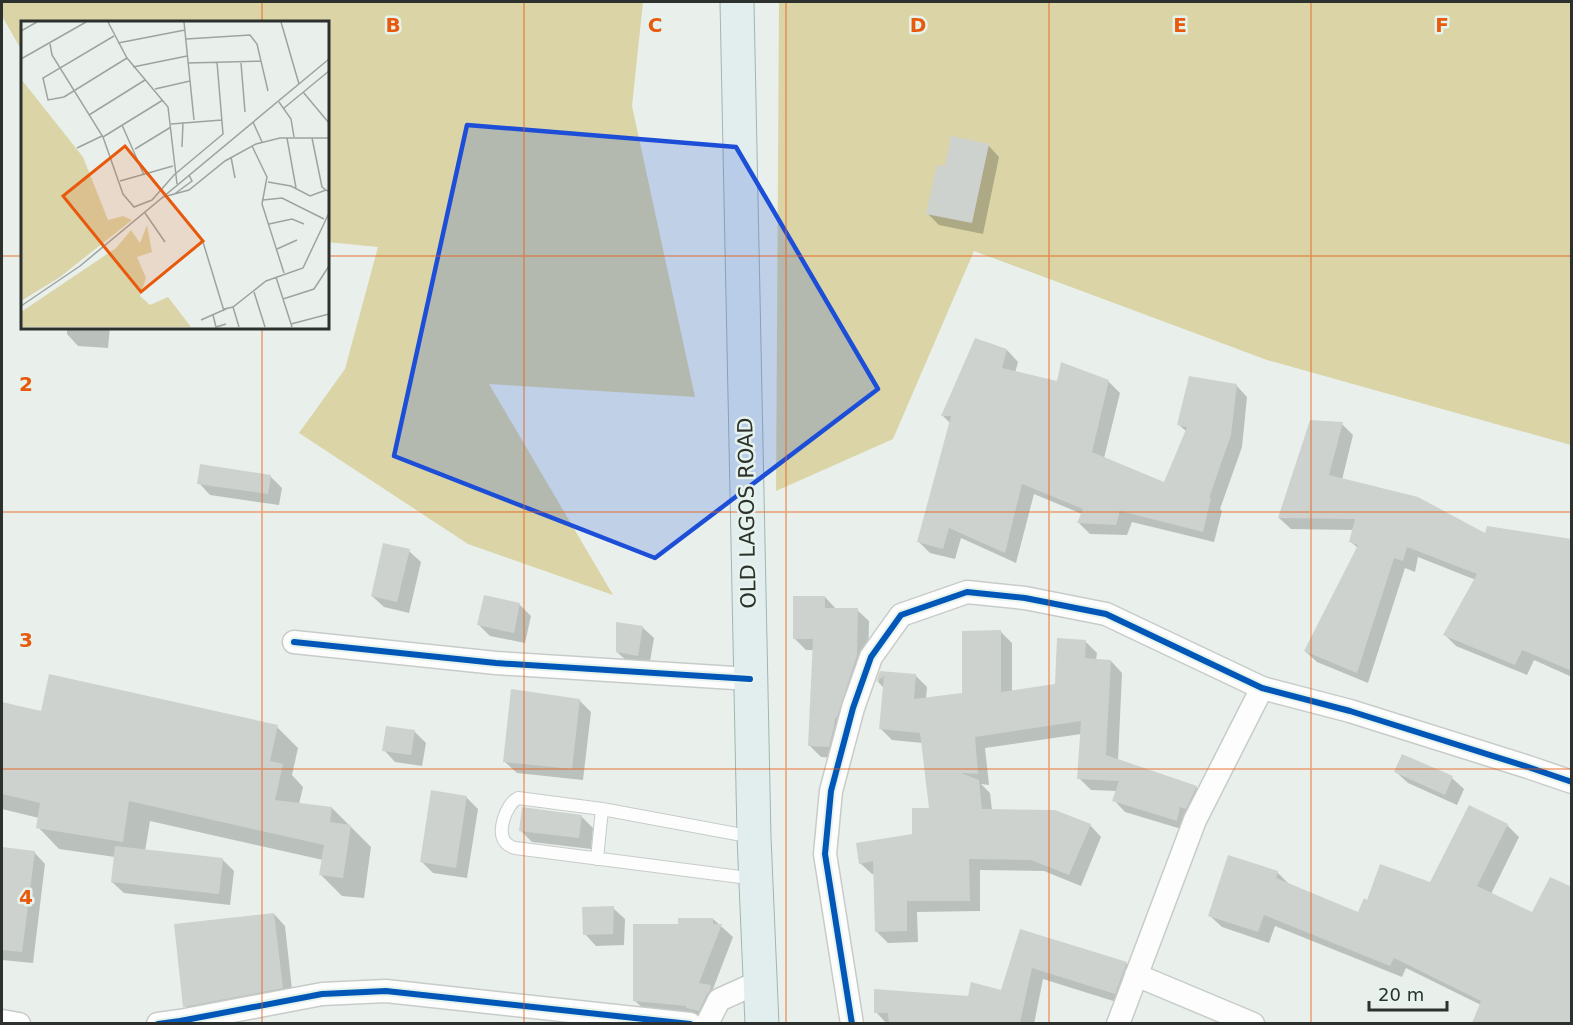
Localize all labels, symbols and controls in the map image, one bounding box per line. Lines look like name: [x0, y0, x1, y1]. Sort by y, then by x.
text: B: [385, 13, 401, 37]
text: C: [648, 13, 662, 37]
text: D: [910, 13, 926, 37]
text: E: [1173, 13, 1187, 37]
text: F: [1435, 13, 1449, 37]
inset map: [21, 21, 328, 328]
text: 2: [19, 372, 33, 396]
street label: OLD LAGOS ROAD: [733, 417, 761, 609]
text: 3: [19, 628, 33, 652]
text: 4: [19, 885, 33, 909]
scale bar: [1369, 974, 1447, 1012]
text: 20 m: [1378, 984, 1424, 1005]

